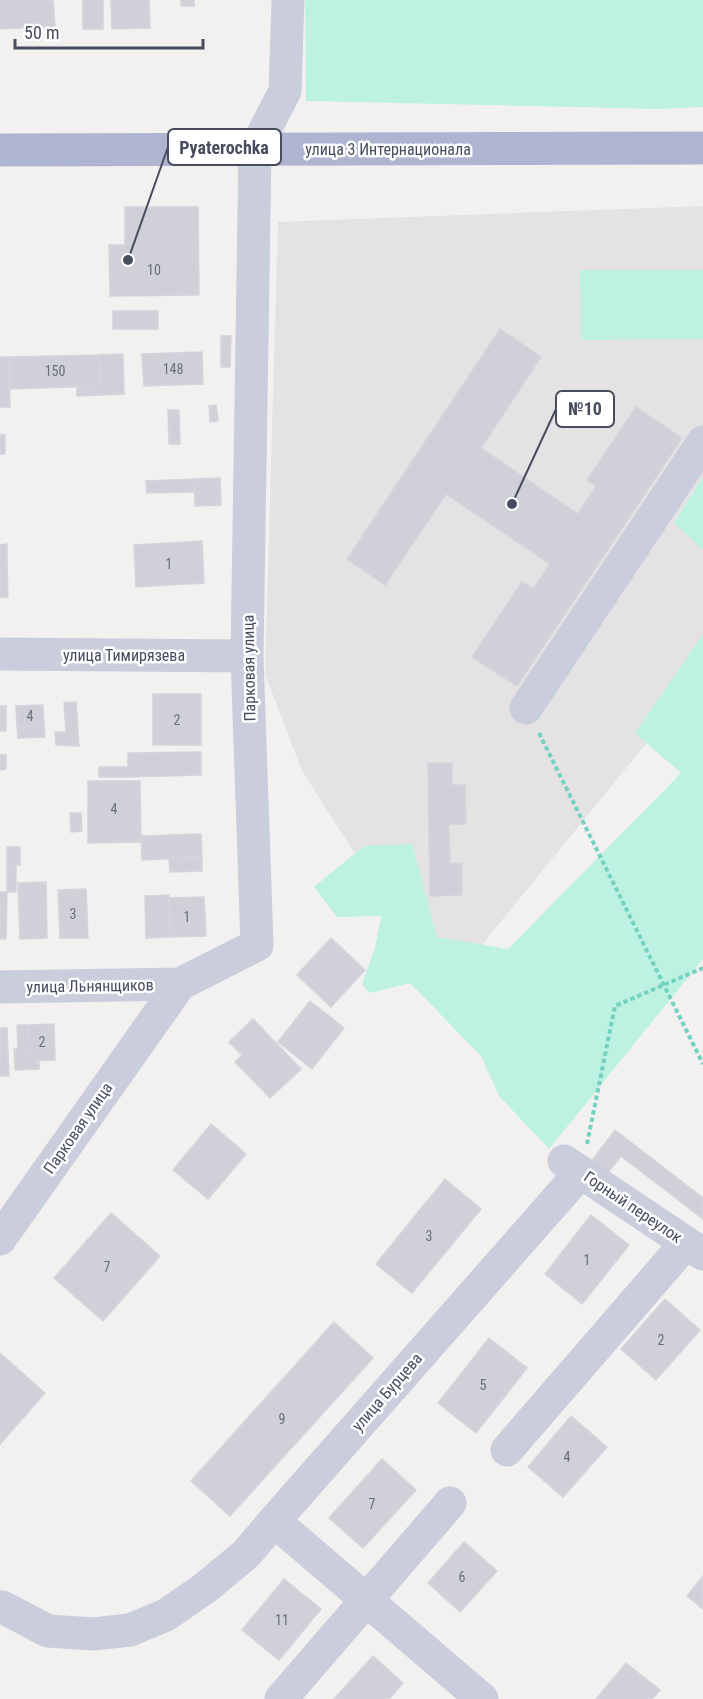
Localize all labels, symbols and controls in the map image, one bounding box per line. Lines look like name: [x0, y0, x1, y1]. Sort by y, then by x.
scale bar: [15, 12, 202, 50]
text: 50 m: [24, 22, 59, 43]
callout: Pyaterochka: [168, 129, 281, 165]
text: Pyaterochka: [179, 137, 269, 158]
street label: улица 3 Интернационала: [305, 140, 471, 159]
house number: 10: [147, 262, 161, 278]
house number: 148: [163, 361, 183, 377]
house number: 150: [45, 363, 65, 379]
callout: №10: [556, 391, 614, 427]
text: №10: [568, 398, 602, 419]
house number: 1: [166, 556, 172, 572]
street label: Парковая улица: [239, 614, 259, 722]
street label: улица Тимирязева: [63, 646, 185, 665]
house number: 4: [27, 708, 34, 724]
house number: 2: [174, 712, 181, 728]
house number: 4: [111, 801, 118, 817]
house number: 3: [70, 906, 76, 922]
house number: 1: [184, 909, 190, 925]
street label: улица Льнянщиков: [26, 975, 154, 997]
house number: 2: [39, 1034, 46, 1050]
street label: Парковая улица: [40, 1079, 116, 1177]
street label: Горный переулок: [580, 1167, 686, 1247]
house number: 3: [426, 1228, 432, 1244]
house number: 1: [584, 1252, 590, 1268]
house number: 7: [104, 1259, 111, 1275]
house number: 2: [658, 1332, 665, 1348]
street label: улица Бурцева: [348, 1349, 426, 1435]
house number: 5: [480, 1377, 487, 1393]
house number: 9: [279, 1411, 285, 1427]
house number: 4: [564, 1449, 571, 1465]
house number: 7: [369, 1496, 376, 1512]
house number: 6: [459, 1569, 466, 1585]
house number: 11: [275, 1612, 289, 1628]

